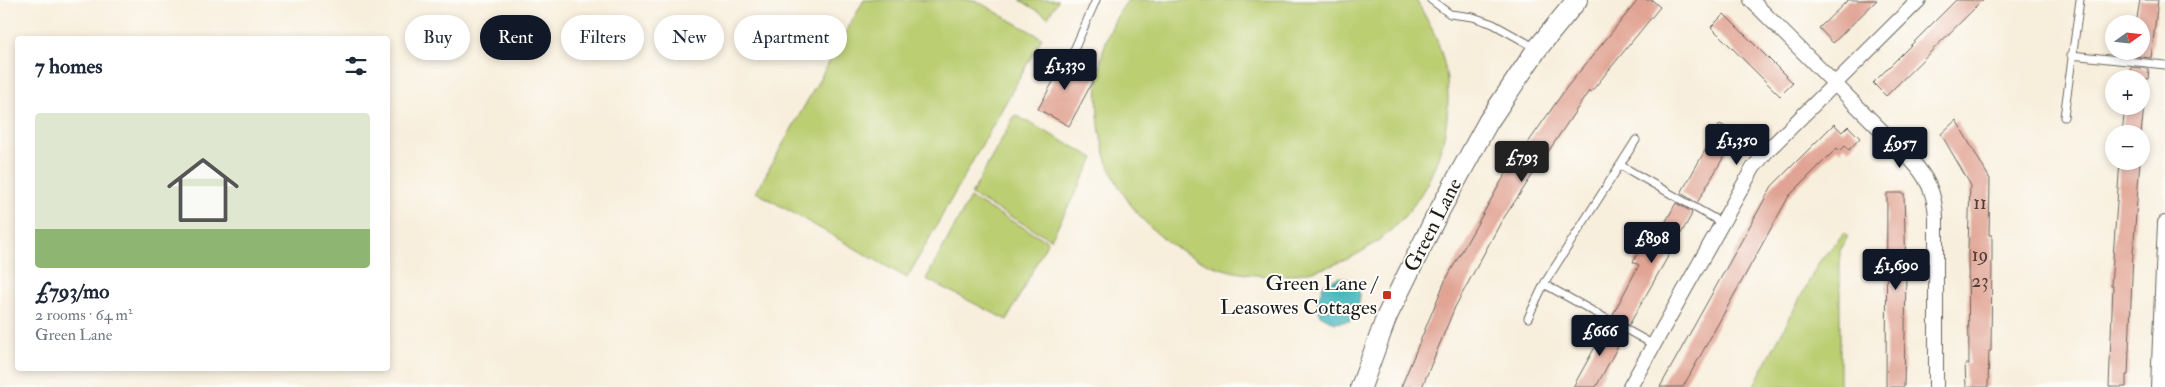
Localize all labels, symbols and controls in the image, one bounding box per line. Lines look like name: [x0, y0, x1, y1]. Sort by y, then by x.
chip: Buy: [405, 15, 470, 60]
chip: Rent: [480, 15, 551, 60]
chip: Filters: [561, 15, 644, 60]
chip: New: [654, 15, 724, 60]
chip: Apartment: [734, 15, 847, 60]
north arrow: [2105, 15, 2150, 60]
map controls: [2105, 15, 2150, 170]
pin: £1,330: [1024, 48, 1106, 91]
icon: filters: [342, 52, 370, 80]
text: 7 homes: [35, 53, 102, 80]
text: £1,330: [1045, 55, 1085, 75]
button: +: [2105, 70, 2150, 115]
pin: £1,350: [1696, 124, 1778, 166]
button: −: [2105, 125, 2150, 170]
pin: £957: [1870, 126, 1930, 169]
text: £1,350: [1716, 130, 1758, 150]
text: £957: [1883, 133, 1917, 153]
pin: £793: [1492, 140, 1552, 183]
icon: home: [158, 145, 248, 235]
text: £793: [1506, 147, 1538, 167]
street label: Green Lane: [1398, 173, 1468, 276]
house number: 11: [1973, 191, 1987, 215]
pin: £898: [1622, 222, 1682, 264]
text: £898: [1635, 228, 1669, 248]
house number: 19: [1972, 243, 1988, 267]
pin: £1,690: [1855, 248, 1937, 291]
text: £1,690: [1874, 255, 1918, 275]
house number: 23: [1972, 269, 1988, 293]
place label: Green Lane / Leasowes Cottages: [1220, 270, 1380, 321]
text: £793/mo: [35, 278, 109, 305]
marker: Green Lane / Leasowes Cottages: [1381, 289, 1393, 301]
text: 2 rooms · 64 m²: [35, 305, 133, 325]
pin: £666: [1570, 314, 1630, 357]
text: £666: [1583, 321, 1617, 341]
text: Green Lane: [35, 325, 112, 345]

